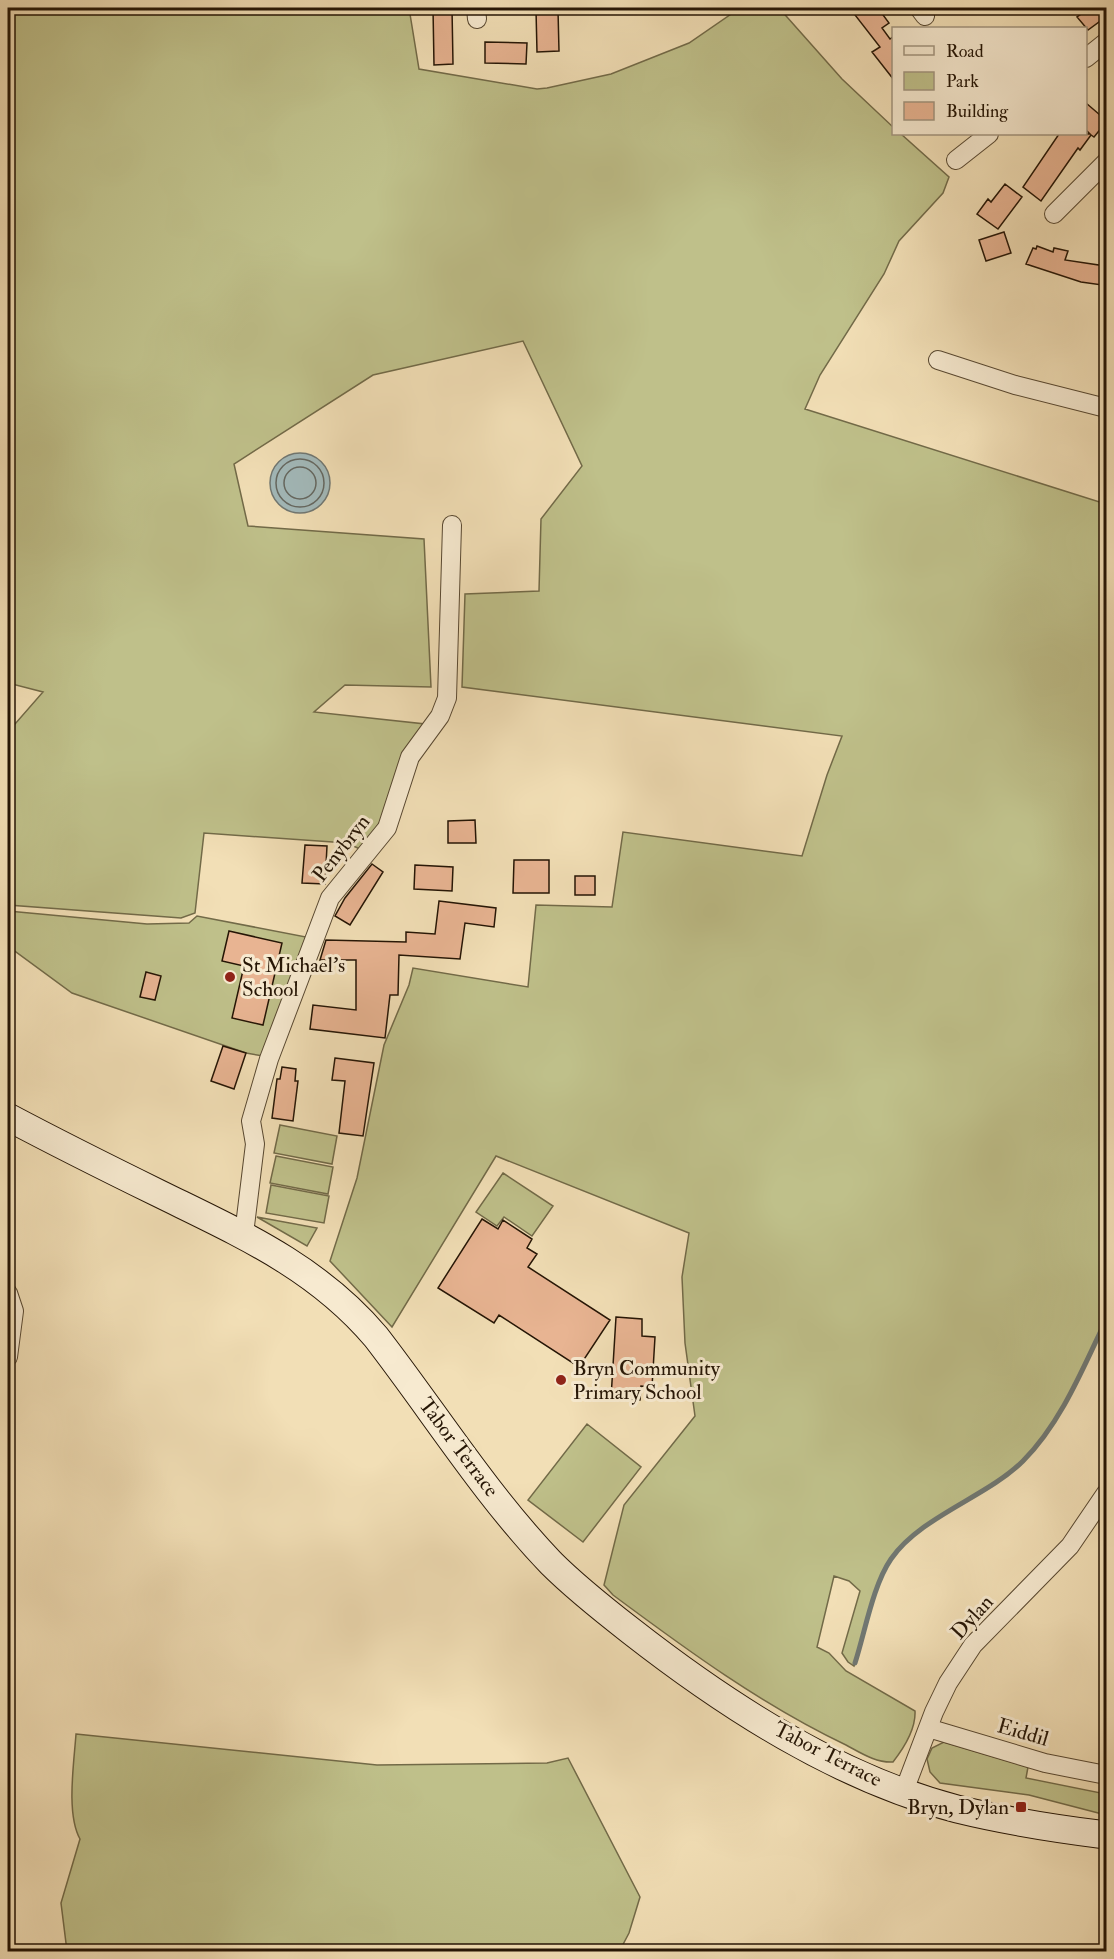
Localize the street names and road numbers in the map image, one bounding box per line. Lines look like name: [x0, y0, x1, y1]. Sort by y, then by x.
street label: Penybryn: [307, 809, 376, 888]
street label: Tabor Terrace: [412, 1392, 505, 1503]
street label: Dylan: [945, 1589, 1000, 1645]
street label: Eiddil: [994, 1712, 1052, 1753]
street label: Tabor Terrace: [769, 1716, 887, 1793]

